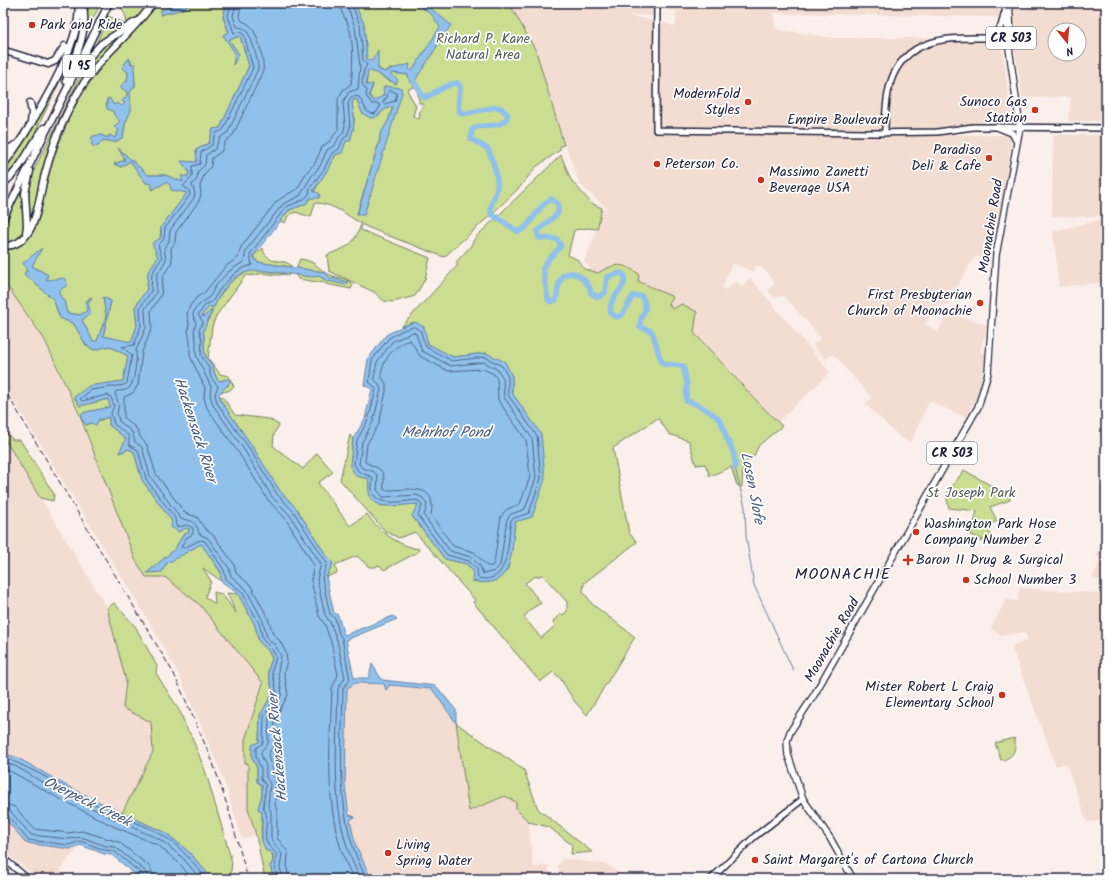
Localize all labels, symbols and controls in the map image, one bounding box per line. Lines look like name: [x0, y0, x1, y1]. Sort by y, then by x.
place label: Park and Ride: [40, 14, 123, 36]
marker: Park and Ride: [27, 20, 37, 30]
north arrow: [1047, 22, 1087, 62]
road number: CR 503: [986, 27, 1036, 49]
park label: Richard P. Kane Natural Area: [436, 28, 531, 66]
text: N: [1064, 41, 1076, 60]
road number: I 95: [63, 55, 95, 77]
place label: ModernFold Styles: [673, 83, 741, 121]
place label: Sunoco Gas Station: [960, 91, 1027, 129]
marker: ModernFold Styles: [743, 97, 753, 107]
marker: Sunoco Gas Station: [1030, 105, 1040, 115]
street label: Empire Boulevard: [787, 109, 890, 131]
place label: Paradiso Deli & Cafe: [911, 139, 982, 177]
place label: Peterson Co.: [665, 153, 739, 175]
marker: Paradiso Deli & Cafe: [984, 153, 994, 163]
marker: Peterson Co.: [652, 159, 662, 169]
place label: Massimo Zanetti Beverage USA: [769, 161, 869, 199]
marker: Massimo Zanetti Beverage USA: [756, 175, 766, 185]
street label: Moonachie Road: [973, 176, 1009, 275]
place label: First Presbyterian Church of Moonachie: [847, 284, 973, 322]
marker: First Presbyterian Church of Moonachie: [975, 298, 985, 308]
water label: Hackensack River: [167, 374, 224, 488]
water label: Mehrhof Pond: [402, 421, 494, 445]
road number: CR 503: [927, 442, 977, 464]
water label: Losen Slofe: [733, 450, 771, 527]
park label: St Joseph Park: [927, 482, 1016, 504]
place label: Washington Park Hose Company Number 2: [924, 513, 1057, 551]
marker: Washington Park Hose Company Number 2: [911, 527, 921, 537]
place label: Baron II Drug & Surgical: [916, 549, 1064, 571]
marker: Baron II Drug & Surgical: [903, 555, 913, 565]
district label: MOONACHIE: [795, 562, 891, 587]
place label: School Number 3: [974, 569, 1076, 591]
marker: School Number 3: [961, 575, 971, 585]
street label: Moonachie Road: [799, 593, 866, 687]
place label: Mister Robert L Craig Elementary School: [865, 676, 995, 714]
water label: Hackensack River: [261, 689, 295, 802]
marker: Mister Robert L Craig Elementary School: [997, 690, 1007, 700]
water label: Overpeck Creek: [39, 770, 137, 835]
place label: Living Spring Water: [396, 834, 473, 872]
marker: Living Spring Water: [383, 848, 393, 858]
place label: Saint Margaret's of Cartona Church: [763, 849, 973, 871]
marker: Saint Margaret's of Cartona Church: [750, 855, 760, 865]

